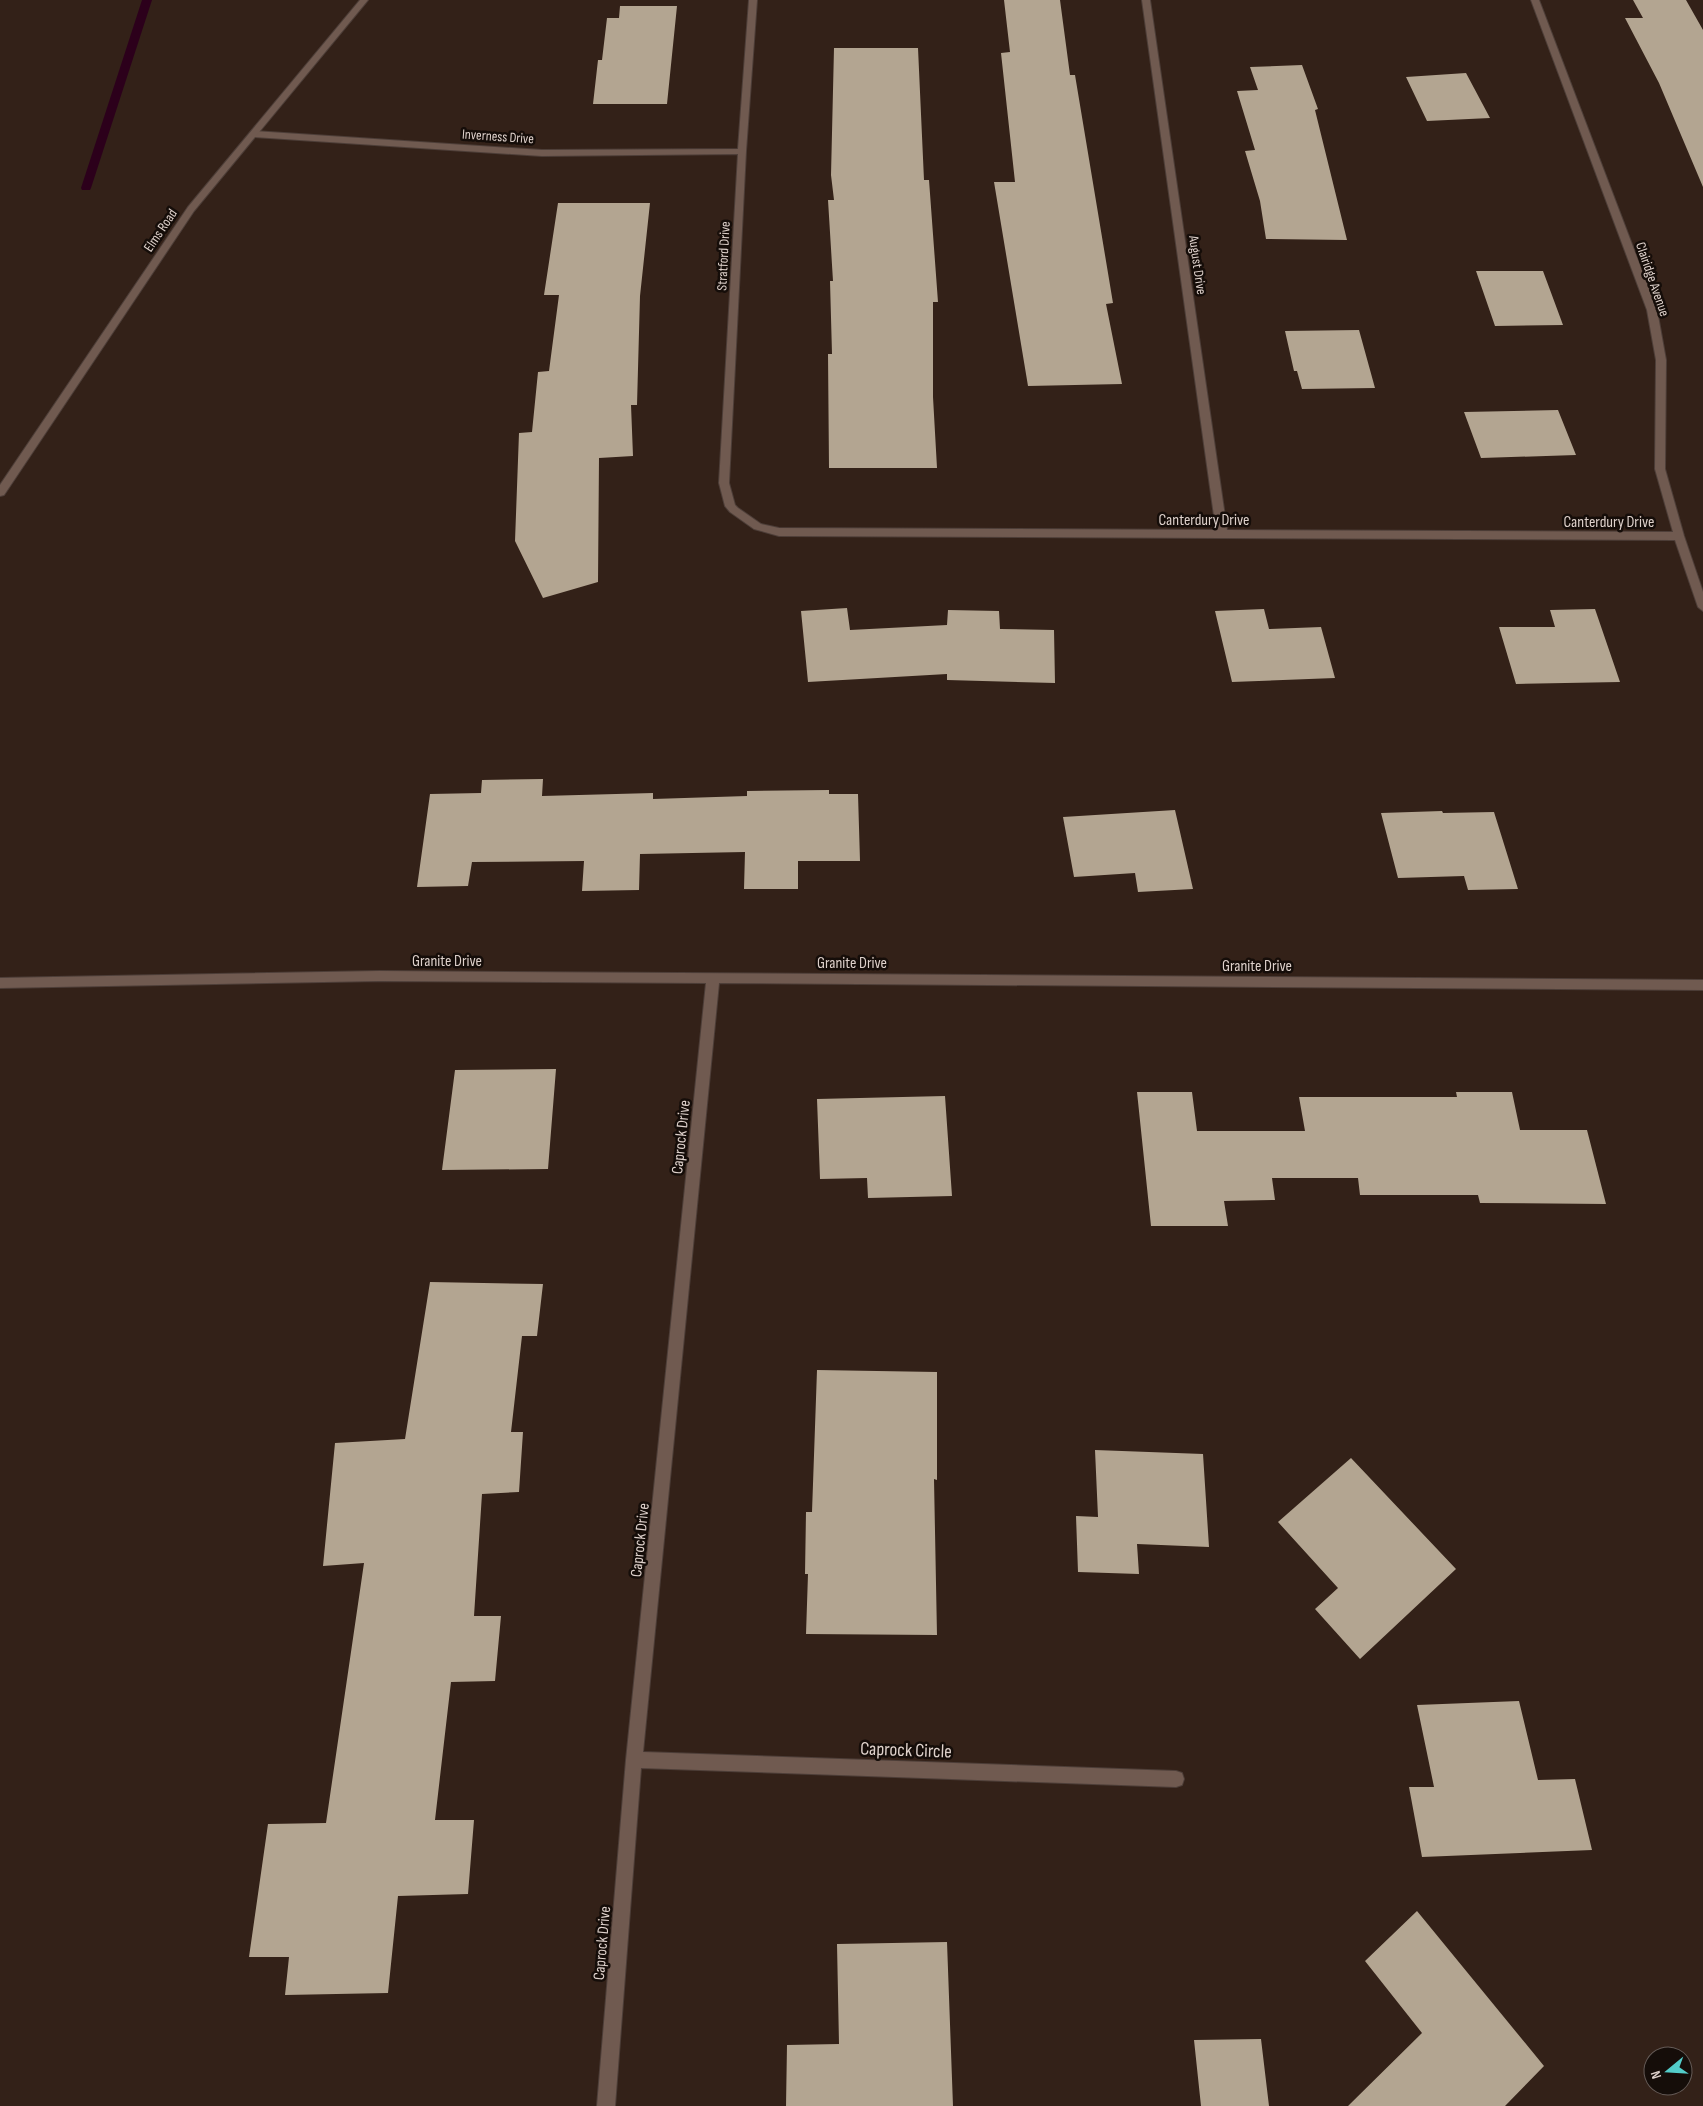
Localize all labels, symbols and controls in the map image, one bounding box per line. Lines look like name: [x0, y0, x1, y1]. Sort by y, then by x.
street label: Inverness Drive: [461, 126, 534, 147]
street label: Elms Road: [140, 206, 181, 255]
street label: Stratford Drive: [713, 221, 734, 291]
street label: August Drive: [1185, 234, 1210, 296]
street label: Clairidge Avenue: [1632, 240, 1673, 319]
street label: Canterdury Drive: [1159, 511, 1249, 530]
street label: Canterdury Drive: [1564, 513, 1654, 532]
street label: Granite Drive: [412, 952, 482, 971]
street label: Granite Drive: [817, 954, 887, 973]
street label: Granite Drive: [1222, 957, 1292, 976]
street label: Caprock Drive: [668, 1099, 695, 1175]
street label: Caprock Drive: [627, 1502, 654, 1578]
street label: Caprock Circle: [860, 1737, 952, 1764]
street label: Caprock Drive: [590, 1905, 615, 1981]
north arrow: [1643, 2046, 1693, 2096]
text: N: [1647, 2069, 1665, 2081]

